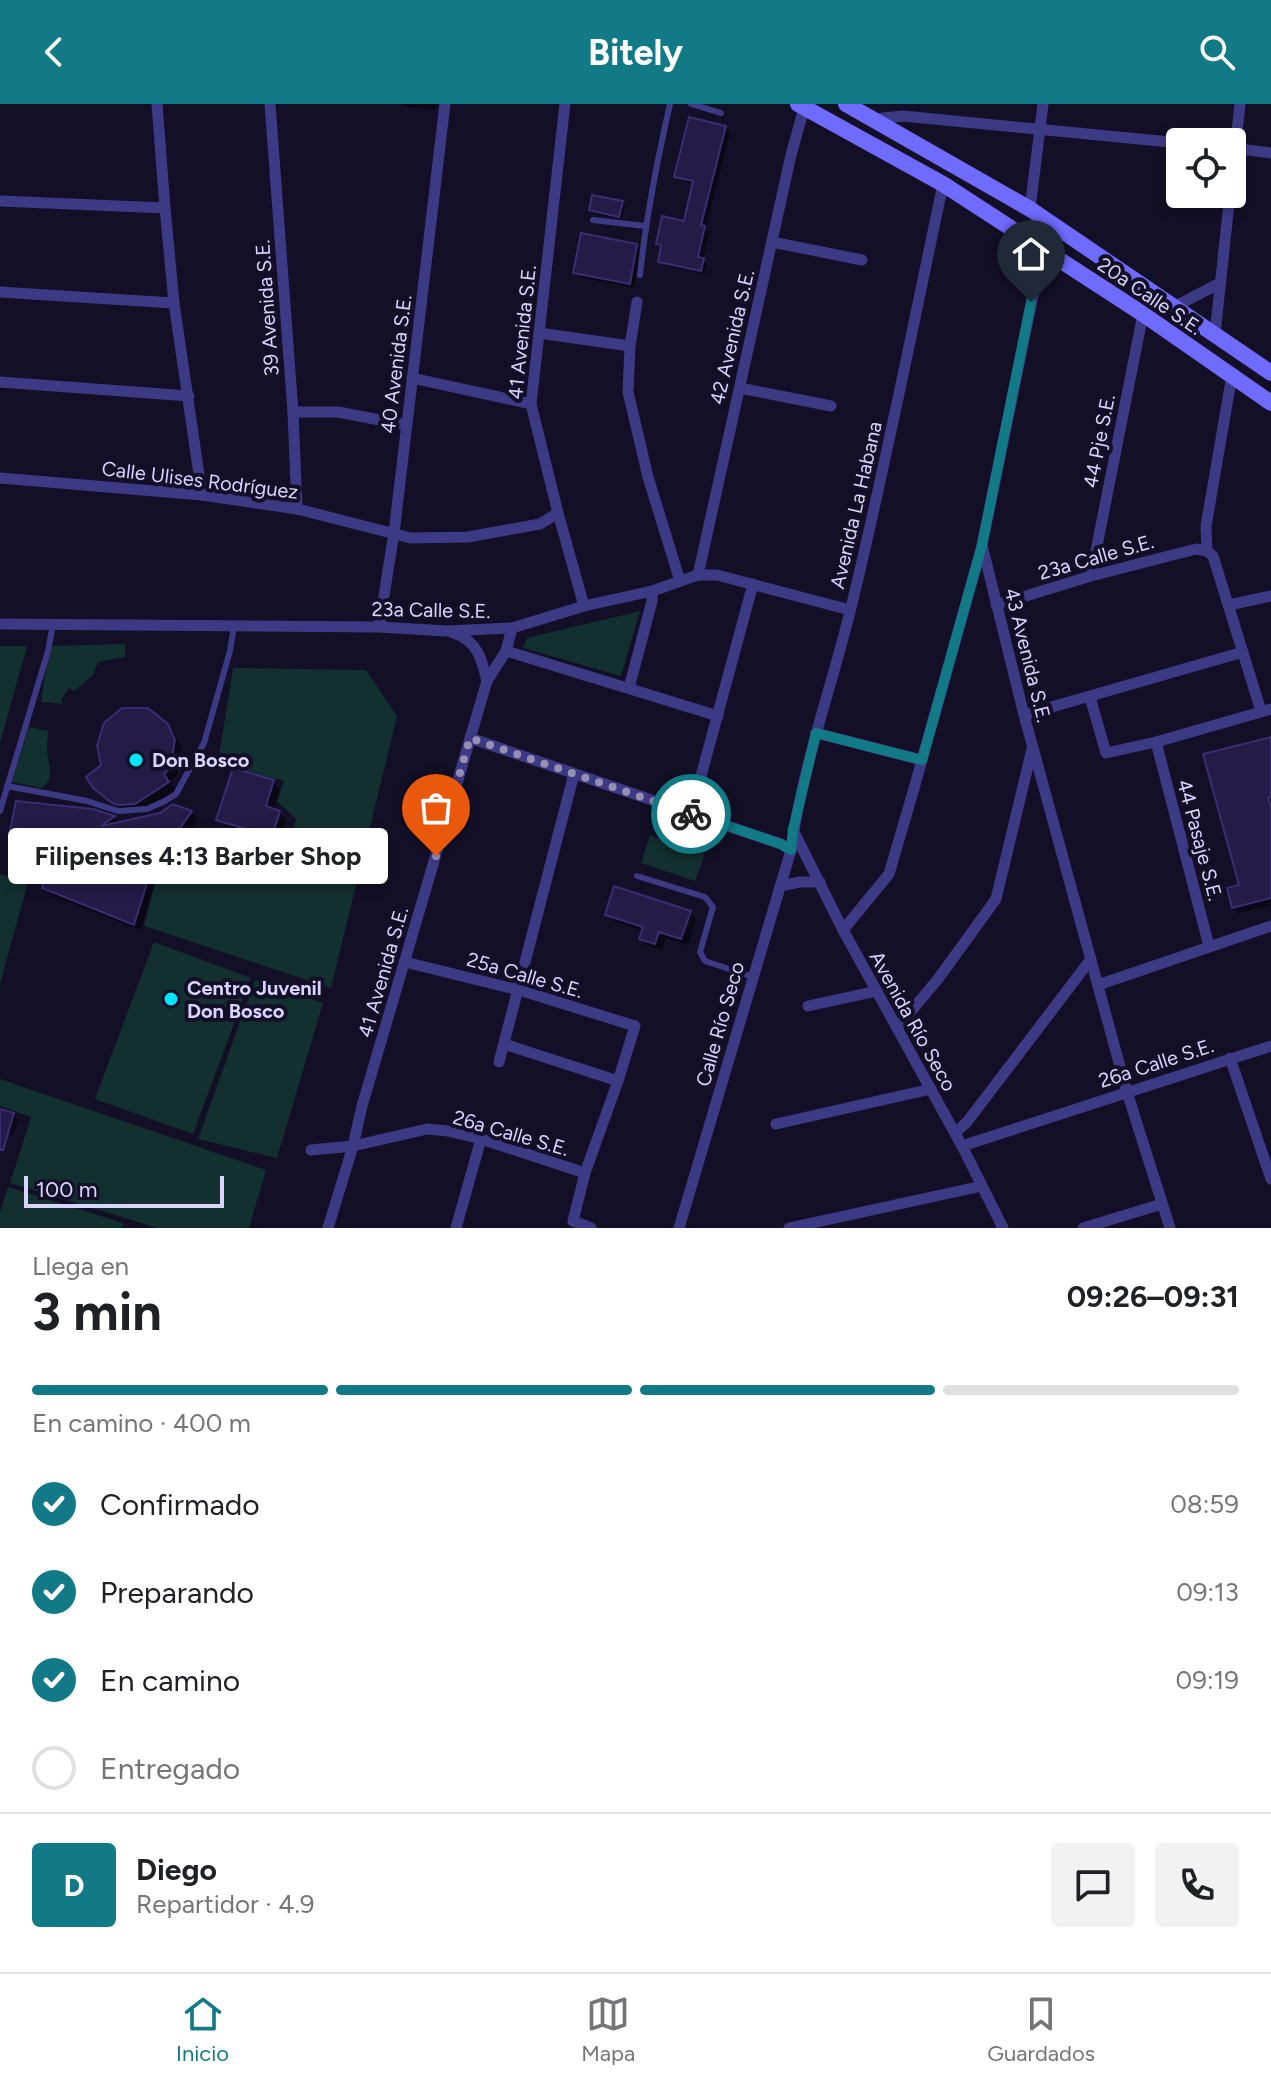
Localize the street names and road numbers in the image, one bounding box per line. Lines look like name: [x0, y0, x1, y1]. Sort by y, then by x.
street label: 39 Avenida S.E.: [250, 239, 284, 377]
street label: 20a Calle S.E.: [1093, 252, 1207, 340]
street label: 41 Avenida S.E.: [503, 264, 541, 400]
street label: 42 Avenida S.E.: [705, 267, 759, 407]
street label: 40 Avenida S.E.: [376, 293, 416, 435]
street label: 44 Pje S.E.: [1078, 392, 1120, 490]
street label: Avenida La Habana: [825, 419, 887, 591]
street label: Calle Ulises Rodríguez: [100, 456, 300, 504]
street label: 23a Calle S.E.: [1036, 529, 1156, 585]
street label: 43 Avenida S.E.: [1000, 585, 1056, 725]
street label: 23a Calle S.E.: [371, 597, 491, 623]
street label: 44 Pasaje S.E.: [1172, 777, 1228, 903]
street label: 41 Avenida S.E.: [353, 904, 413, 1040]
street label: 25a Calle S.E.: [464, 947, 586, 1003]
street label: Avenida Río Seco: [865, 947, 961, 1095]
street label: Calle Río Seco: [691, 959, 749, 1089]
street label: 26a Calle S.E.: [1096, 1033, 1216, 1093]
street label: 26a Calle S.E.: [450, 1105, 572, 1161]

